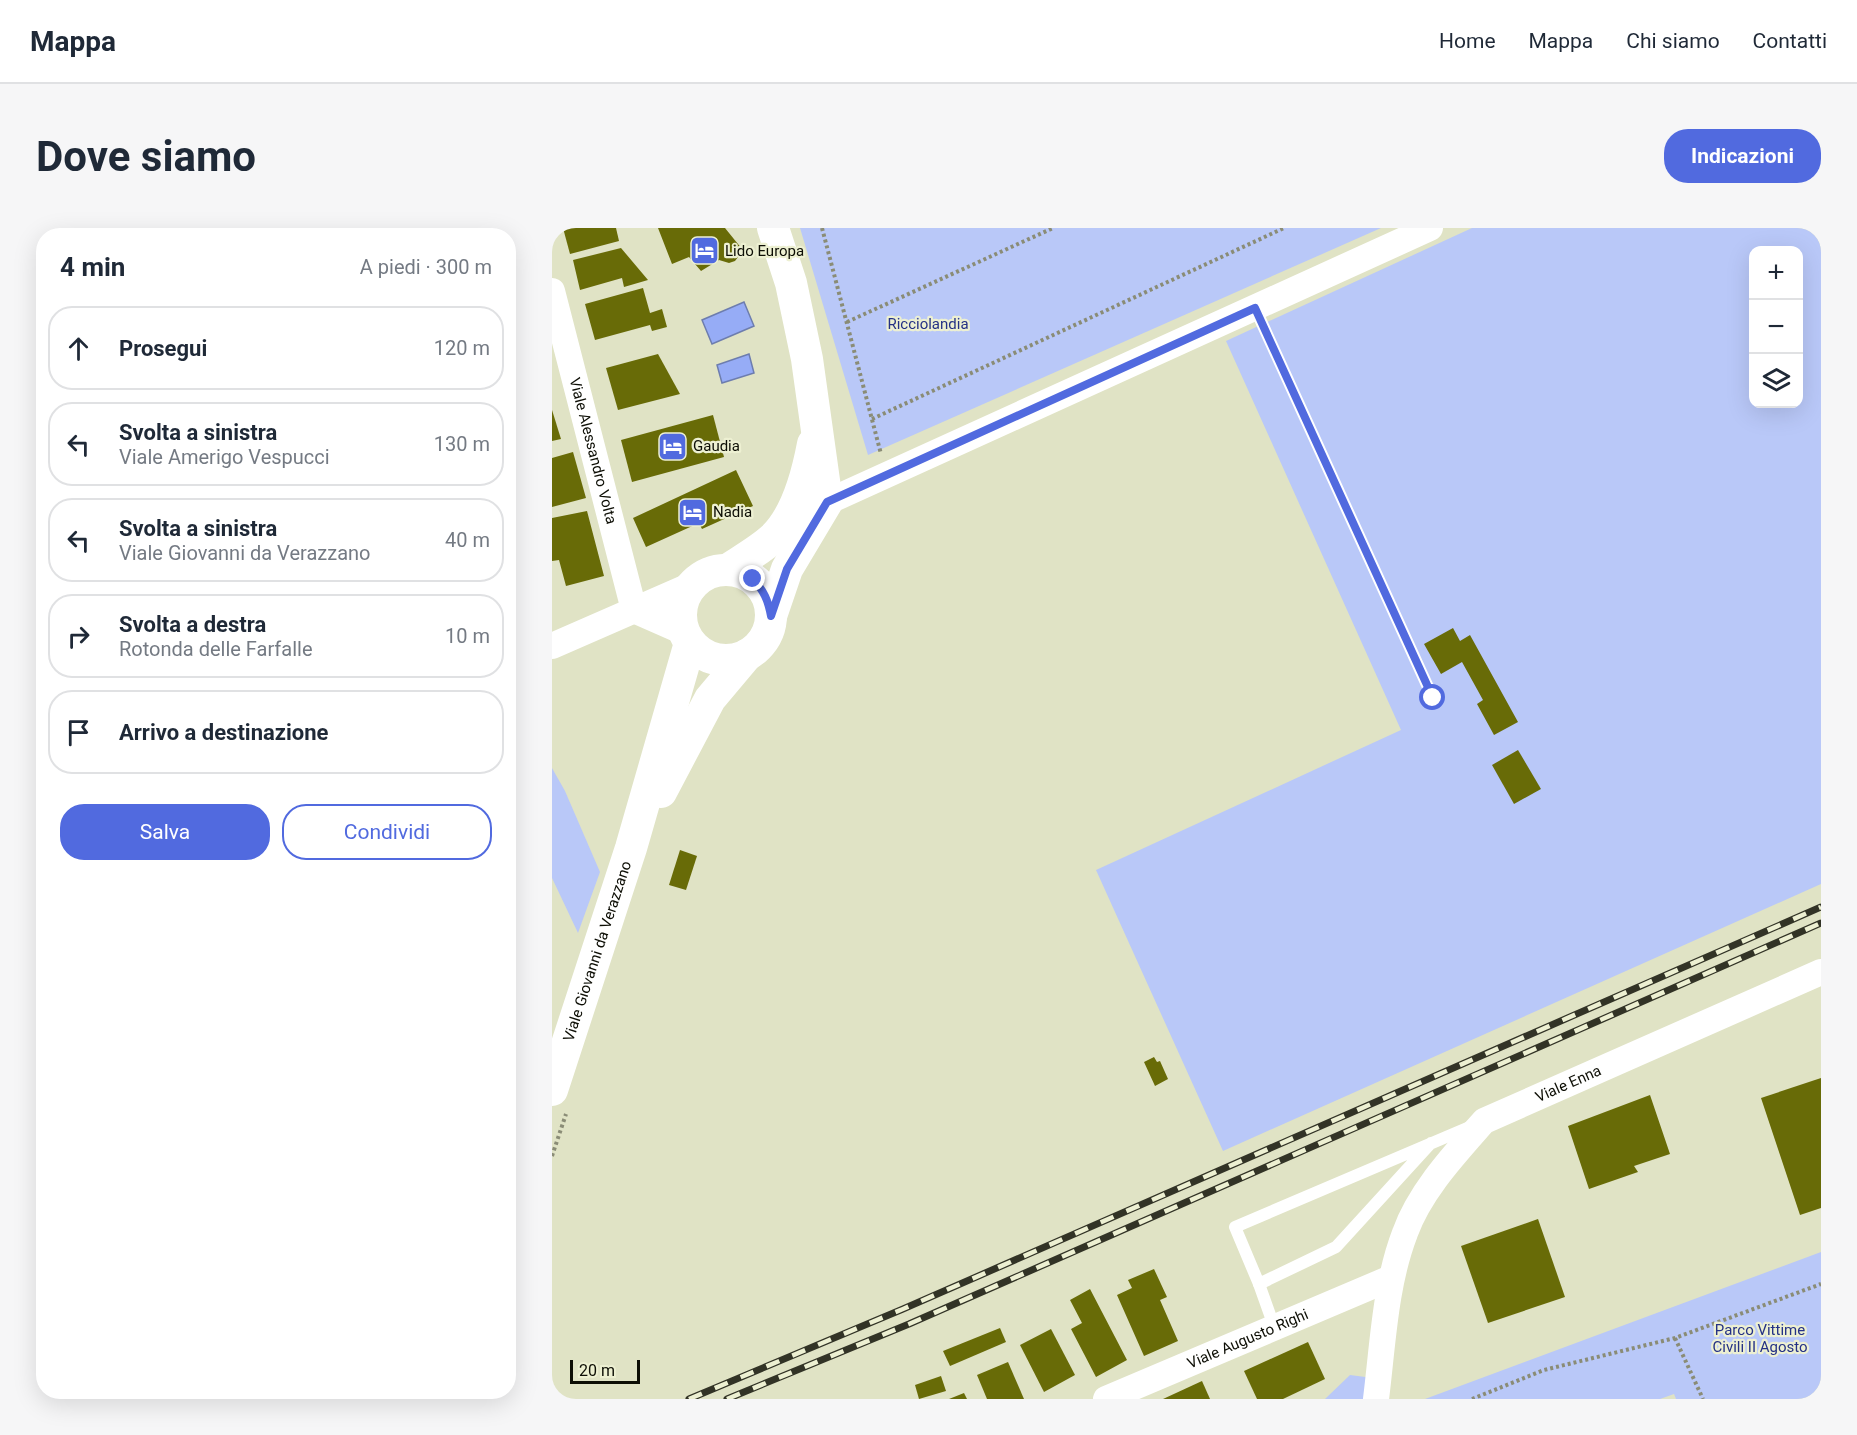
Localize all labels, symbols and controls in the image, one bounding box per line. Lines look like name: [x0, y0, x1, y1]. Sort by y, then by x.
text: Mappa: [30, 25, 116, 58]
text: Home: [1439, 29, 1496, 53]
text: Mappa: [1529, 29, 1593, 53]
text: Chi siamo: [1626, 29, 1720, 53]
text: Contatti: [1753, 29, 1827, 53]
button: Indicazioni: [1664, 129, 1821, 183]
text: Dove siamo: [36, 132, 256, 181]
hotel icon: Lido Europa: [688, 235, 720, 267]
place label: Lido Europa: [725, 242, 804, 260]
map controls: [1749, 246, 1803, 408]
button: +: [1749, 246, 1803, 300]
text: 4 min: [60, 252, 125, 282]
text: A piedi · 300 m: [360, 255, 492, 279]
button: −: [1749, 300, 1803, 354]
park label: Ricciolandia: [887, 315, 969, 333]
icon: ahead: [62, 332, 95, 365]
text: Prosegui: [119, 336, 207, 361]
text: 120 m: [434, 336, 490, 360]
button: layers: [1749, 354, 1803, 408]
street label: Viale Alessandro Volta: [566, 376, 621, 526]
text: Svolta a sinistra: [119, 420, 277, 445]
icon: left: [62, 428, 95, 461]
hotel icon: Gaudia: [656, 430, 688, 462]
text: 130 m: [434, 432, 490, 456]
place label: Gaudia: [693, 437, 740, 455]
text: Viale Amerigo Vespucci: [119, 445, 330, 469]
hotel icon: Nadia: [676, 496, 708, 528]
place label: Nadia: [713, 503, 752, 521]
text: Svolta a sinistra: [119, 516, 277, 541]
icon: left: [62, 524, 95, 557]
text: 40 m: [445, 528, 490, 552]
text: Viale Giovanni da Verazzano: [119, 541, 370, 565]
route end: [739, 565, 765, 591]
text: Svolta a destra: [119, 612, 266, 637]
icon: right: [62, 620, 95, 653]
text: 10 m: [445, 624, 490, 648]
text: Rotonda delle Farfalle: [119, 637, 313, 661]
route start: [1419, 684, 1445, 710]
icon: arrive: [62, 716, 95, 749]
text: Arrivo a destinazione: [119, 720, 328, 745]
button: Salva: [60, 804, 270, 860]
button: Condividi: [282, 804, 492, 860]
street label: Viale Giovanni da Verazzano: [559, 859, 635, 1044]
street label: Viale Enna: [1533, 1061, 1604, 1106]
street label: Viale Augusto Righi: [1185, 1305, 1311, 1372]
park label: Parco Vittime Civili II Agosto: [1712, 1321, 1808, 1356]
scale bar: [570, 1357, 640, 1384]
text: 20 m: [579, 1361, 615, 1380]

